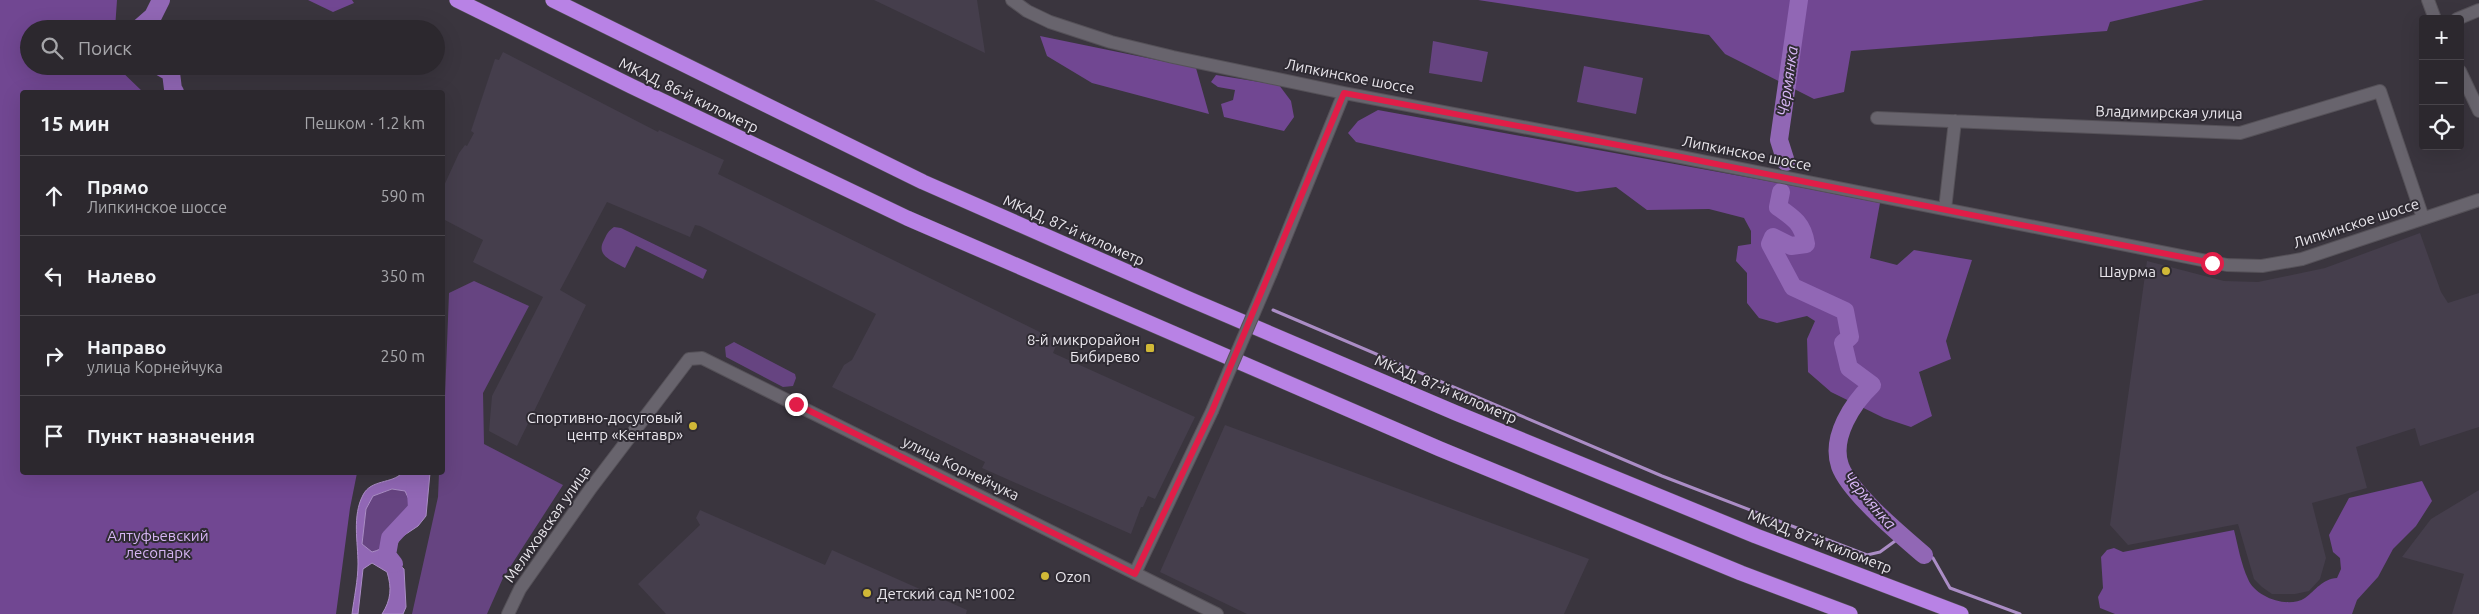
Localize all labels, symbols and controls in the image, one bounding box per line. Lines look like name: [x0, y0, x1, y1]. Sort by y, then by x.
map controls: [2419, 15, 2464, 150]
button: +: [2419, 15, 2464, 60]
search box: [20, 20, 445, 75]
icon: search: [38, 34, 66, 62]
text: Поиск: [78, 37, 132, 59]
water label: Чермянка: [1773, 45, 1801, 117]
street label: МКАД, 86-й километр: [617, 54, 761, 136]
street label: Липкинское шоссе: [1284, 55, 1416, 97]
button: −: [2419, 60, 2464, 105]
street label: Владимирская улица: [2095, 102, 2243, 122]
button: locate: [2419, 105, 2464, 150]
text: 15 мин: [40, 111, 110, 135]
text: Пешком · 1.2 km: [304, 114, 425, 132]
street label: Липкинское шоссе: [1681, 132, 1813, 174]
text: Прямо: [87, 176, 149, 198]
icon: ahead: [40, 182, 68, 210]
text: 590 m: [380, 187, 425, 205]
street label: МКАД, 87-й километр: [1001, 191, 1147, 269]
street label: Липкинское шоссе: [2291, 195, 2421, 251]
text: Липкинское шоссе: [87, 198, 227, 216]
route start: [2201, 252, 2224, 275]
icon: left: [40, 262, 68, 290]
place label: Шаурма: [2099, 263, 2156, 280]
text: Налево: [87, 265, 156, 287]
marker: Шаурма: [2160, 265, 2172, 277]
text: 350 m: [380, 267, 425, 285]
place label: 8-й микрорайон Бибирево: [1027, 331, 1140, 365]
text: Направо: [87, 336, 167, 358]
icon: right: [40, 342, 68, 370]
marker: 8-й микрорайон Бибирево: [1144, 342, 1156, 354]
text: 250 m: [380, 347, 425, 365]
street label: МКАД, 87-й километр: [1372, 351, 1520, 427]
text: улица Корнейчука: [87, 358, 223, 376]
route end: [785, 393, 808, 416]
place label: Спортивно-досуговый центр «Кентавр»: [527, 409, 683, 443]
marker: Спортивно-досуговый центр «Кентавр»: [687, 420, 699, 432]
icon: arrive: [40, 422, 68, 450]
text: Пункт назначения: [87, 425, 255, 447]
street label: улица Корнейчука: [900, 432, 1022, 504]
street label: Мелиховская улица: [500, 462, 594, 586]
water label: Чермянка: [1840, 468, 1900, 533]
street label: МКАД, 87-й километр: [1746, 506, 1894, 576]
park label: Алтуфьевский лесопарк: [107, 527, 209, 561]
place label: Ozon: [1055, 568, 1091, 585]
marker: Ozon: [1039, 570, 1051, 582]
place label: Детский сад №1002: [877, 585, 1016, 602]
marker: Детский сад №1002: [861, 587, 873, 599]

